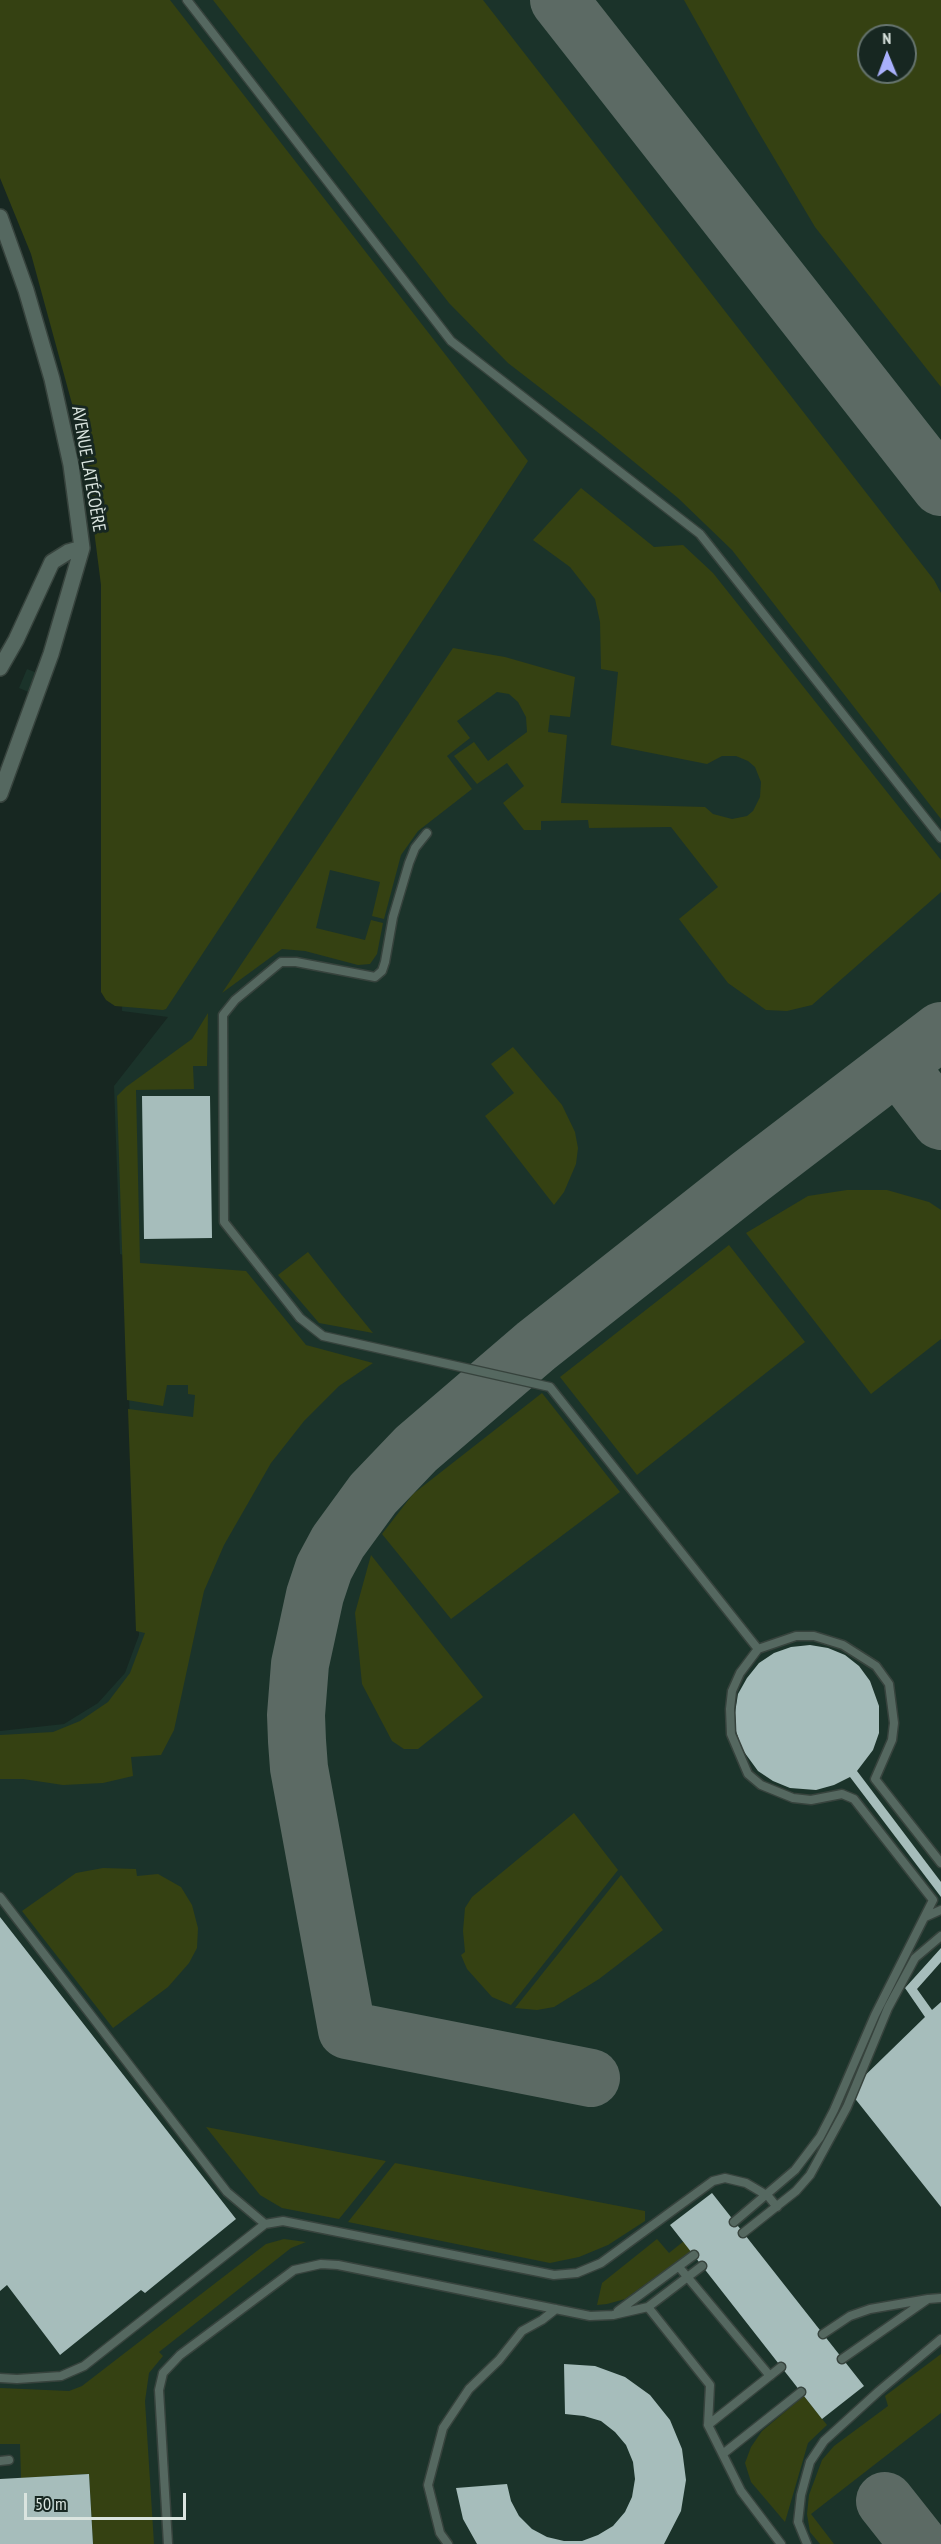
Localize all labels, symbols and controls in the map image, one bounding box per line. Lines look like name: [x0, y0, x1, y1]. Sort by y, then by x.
north arrow: [857, 24, 917, 84]
text: N: [882, 28, 891, 48]
street label: AVENUE LATÉCOÈRE: [66, 405, 110, 533]
scale bar: [27, 2481, 189, 2519]
text: 50 m: [35, 2492, 67, 2515]

